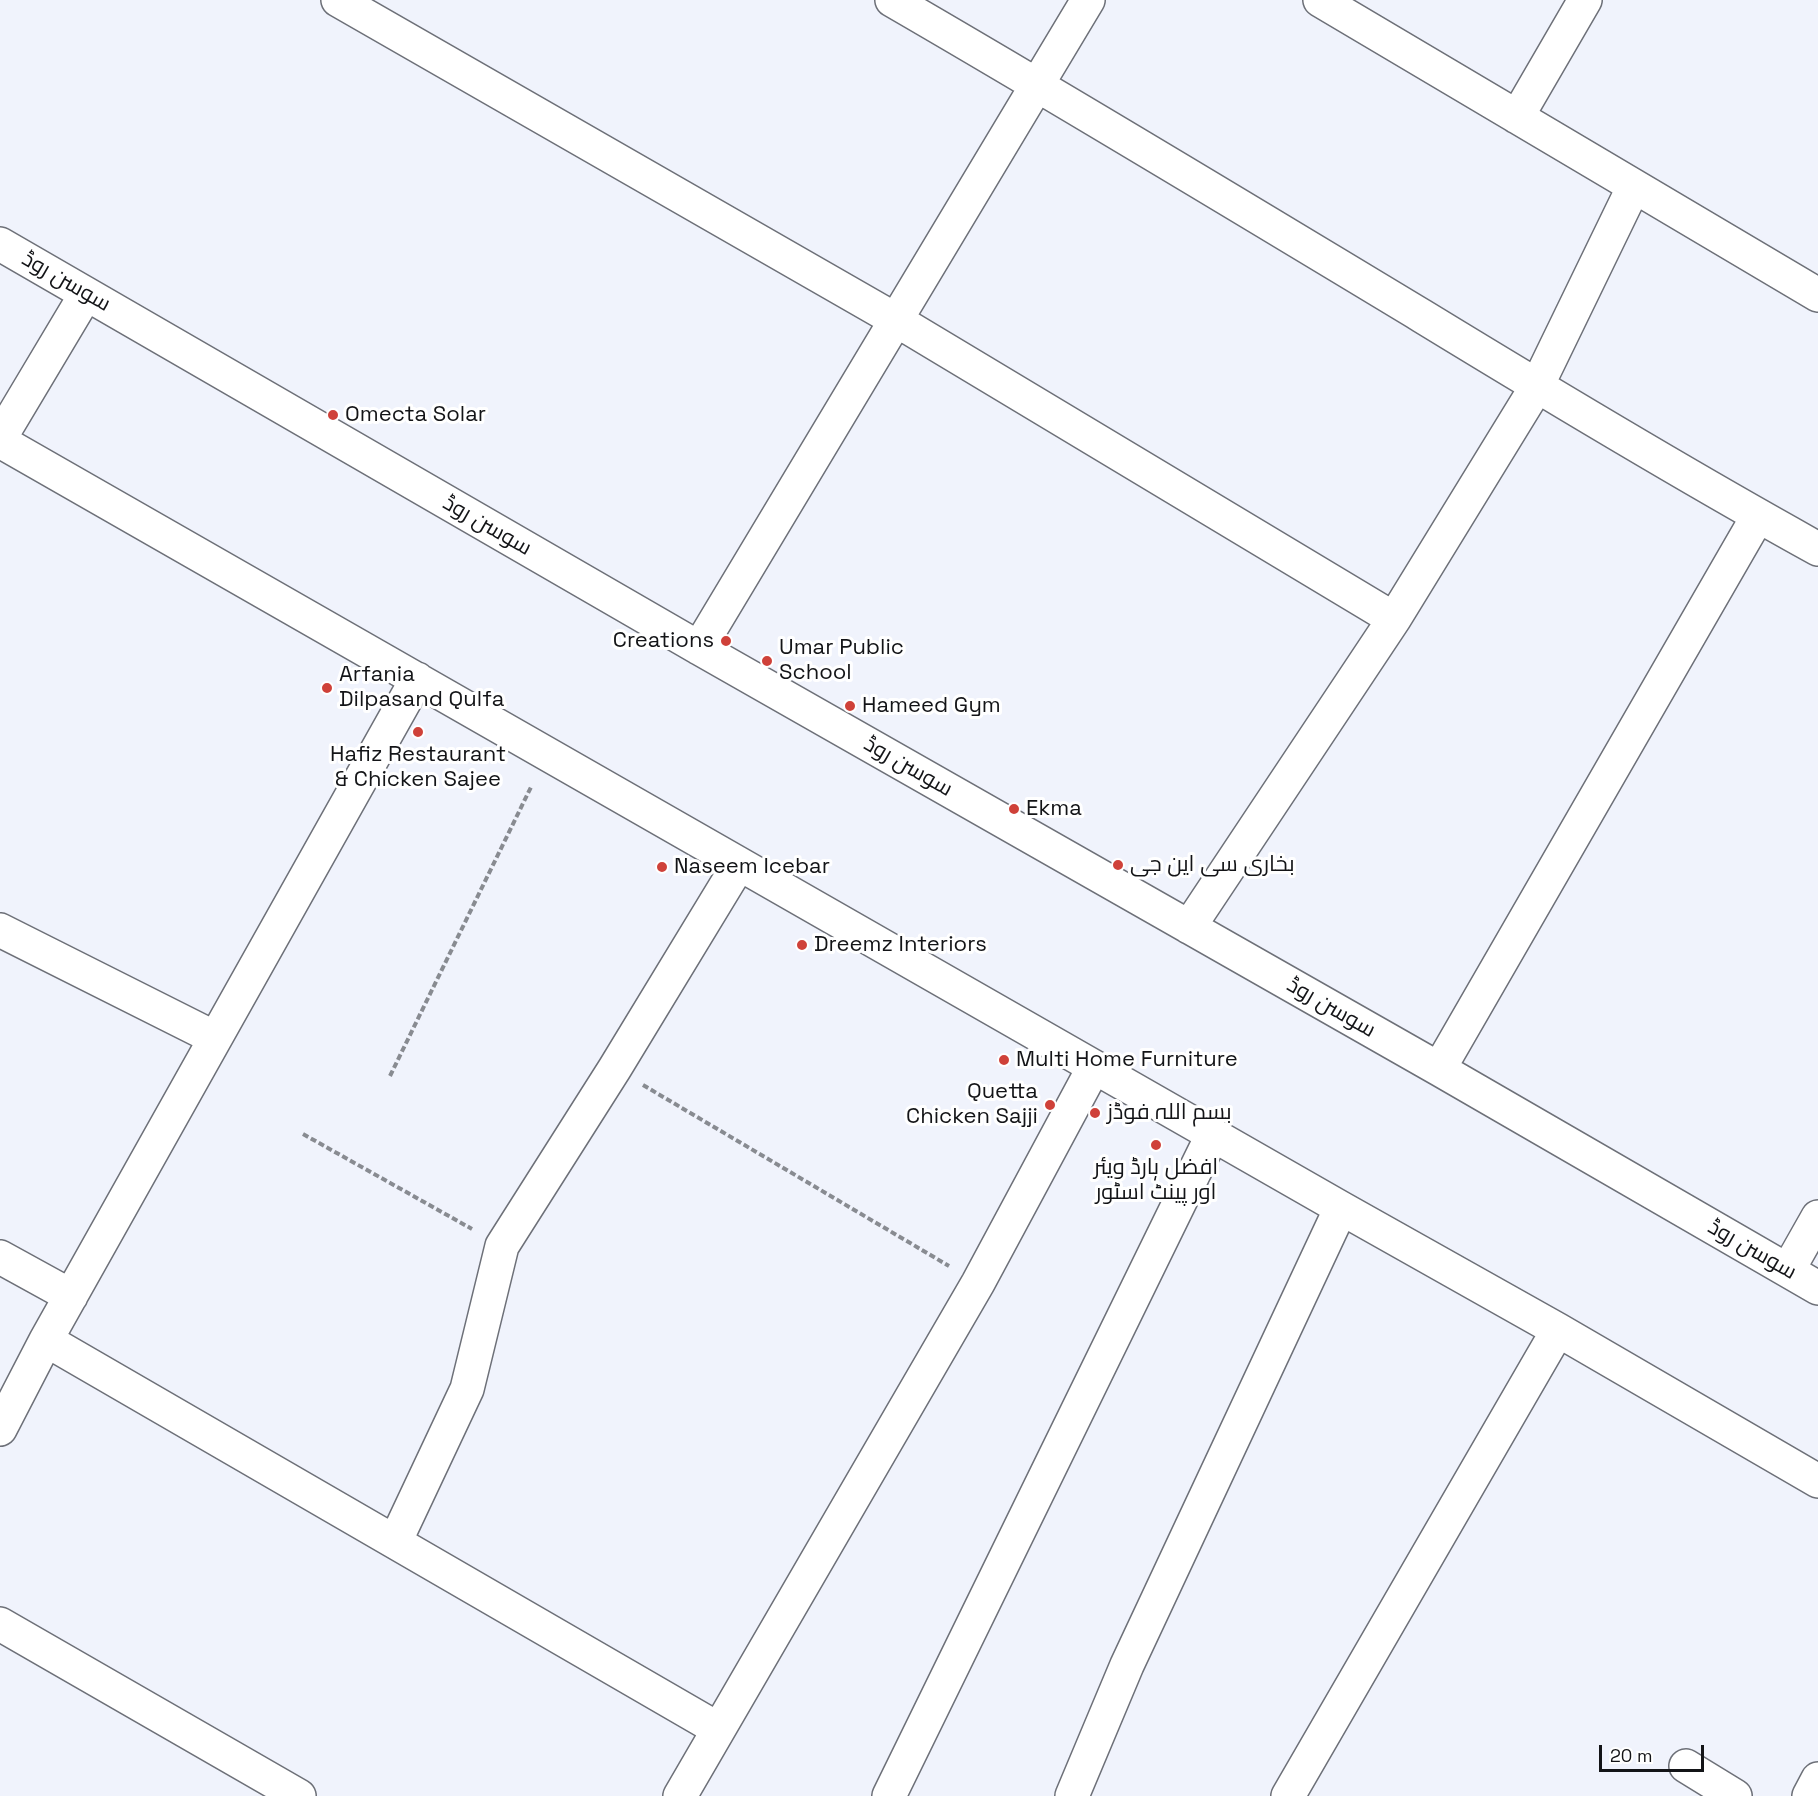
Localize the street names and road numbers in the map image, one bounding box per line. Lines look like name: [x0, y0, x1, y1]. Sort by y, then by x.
street label: سوسن روڈ: [17, 246, 115, 318]
street label: سوسن روڈ: [438, 490, 536, 562]
street label: سوسن روڈ: [859, 731, 957, 803]
street label: سوسن روڈ: [1282, 972, 1380, 1044]
street label: سوسن روڈ: [1703, 1214, 1801, 1286]

